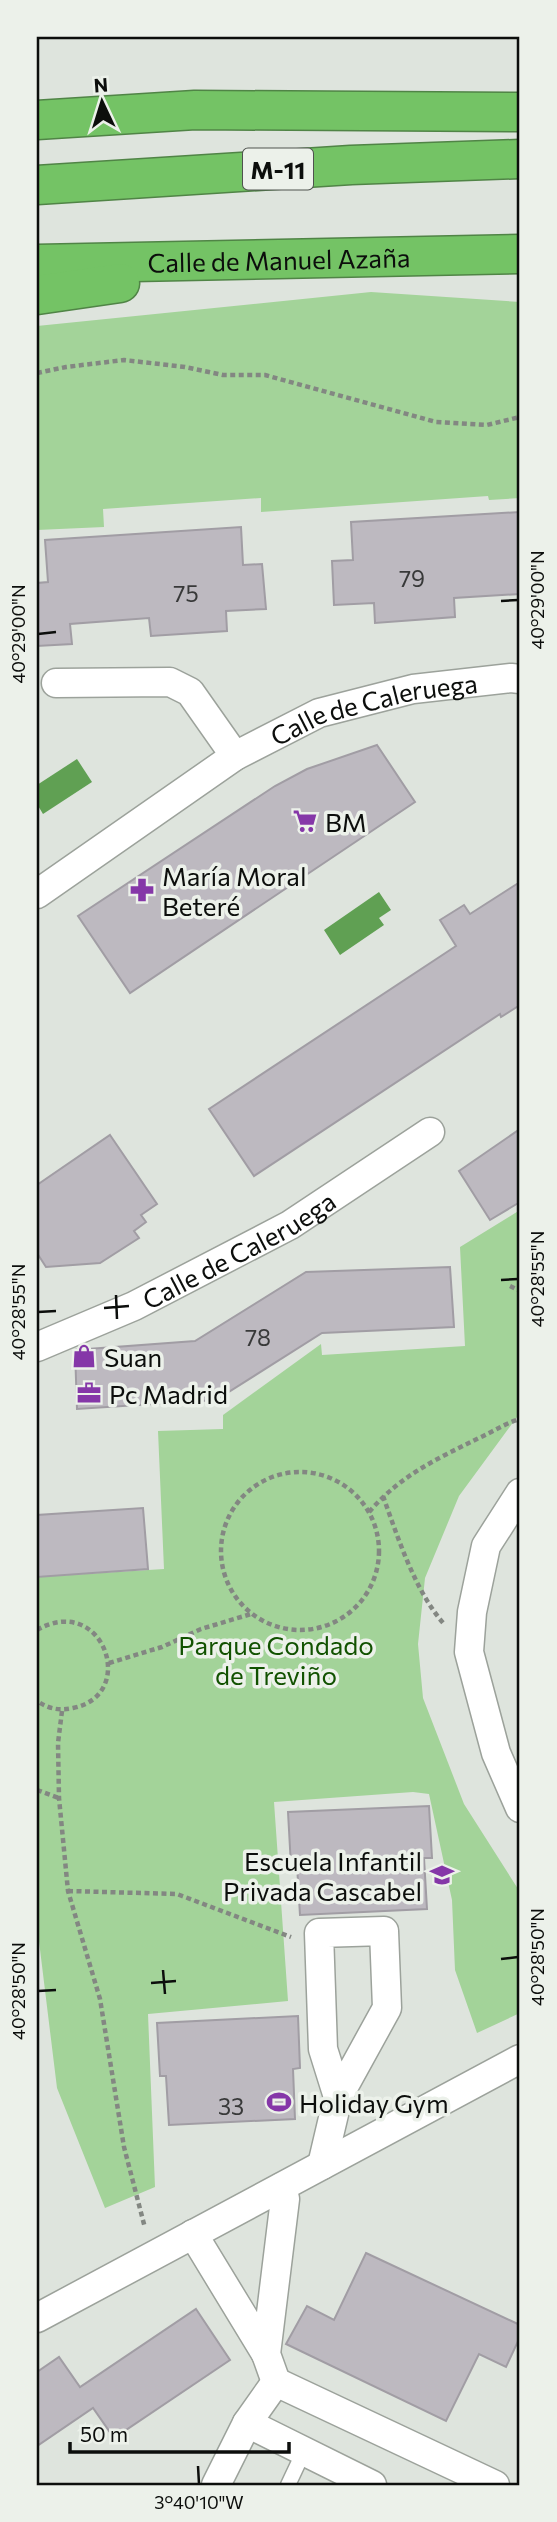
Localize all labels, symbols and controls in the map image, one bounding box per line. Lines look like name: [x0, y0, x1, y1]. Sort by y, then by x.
north arrow: [66, 66, 136, 136]
text: N: [93, 73, 109, 97]
road number: M-11: [243, 148, 313, 190]
street label: Calle de Manuel Azaña: [147, 241, 411, 277]
text: 40°29'00"N: [526, 550, 548, 650]
house number: 79: [399, 564, 425, 592]
house number: 75: [173, 579, 199, 607]
text: 40°29'00"N: [7, 584, 29, 684]
street label: Calle de Caleruega: [265, 666, 479, 751]
place label: BM: [325, 806, 367, 837]
supermarket icon: BM: [291, 807, 319, 835]
place label: María Moral Beteré: [162, 860, 307, 921]
pharmacy icon: María Moral Beteré: [128, 876, 156, 904]
street label: Calle de Caleruega: [137, 1184, 341, 1315]
text: 40°28'55"N: [526, 1231, 548, 1327]
text: 40°28'55"N: [7, 1264, 29, 1360]
house number: 78: [245, 1323, 271, 1351]
place label: Suan: [104, 1341, 162, 1372]
shop icon: Suan: [70, 1342, 98, 1370]
place label: Pc Madrid: [109, 1378, 228, 1409]
office icon: Pc Madrid: [75, 1379, 103, 1407]
park label: Parque Condado de Treviño: [178, 1629, 374, 1690]
place label: Escuela Infantil Privada Cascabel: [223, 1845, 422, 1906]
school or university icon: Escuela Infantil Privada Cascabel: [428, 1861, 456, 1889]
text: 40°28'50"N: [526, 1908, 548, 2006]
text: 40°28'50"N: [7, 1942, 29, 2040]
place label: Holiday Gym: [299, 2087, 449, 2118]
sports icon: Holiday Gym: [265, 2088, 293, 2116]
house number: 33: [218, 2092, 244, 2120]
scale bar: [70, 2410, 289, 2454]
text: 50 m: [80, 2421, 128, 2446]
text: 3°40'10"W: [154, 2491, 244, 2513]

